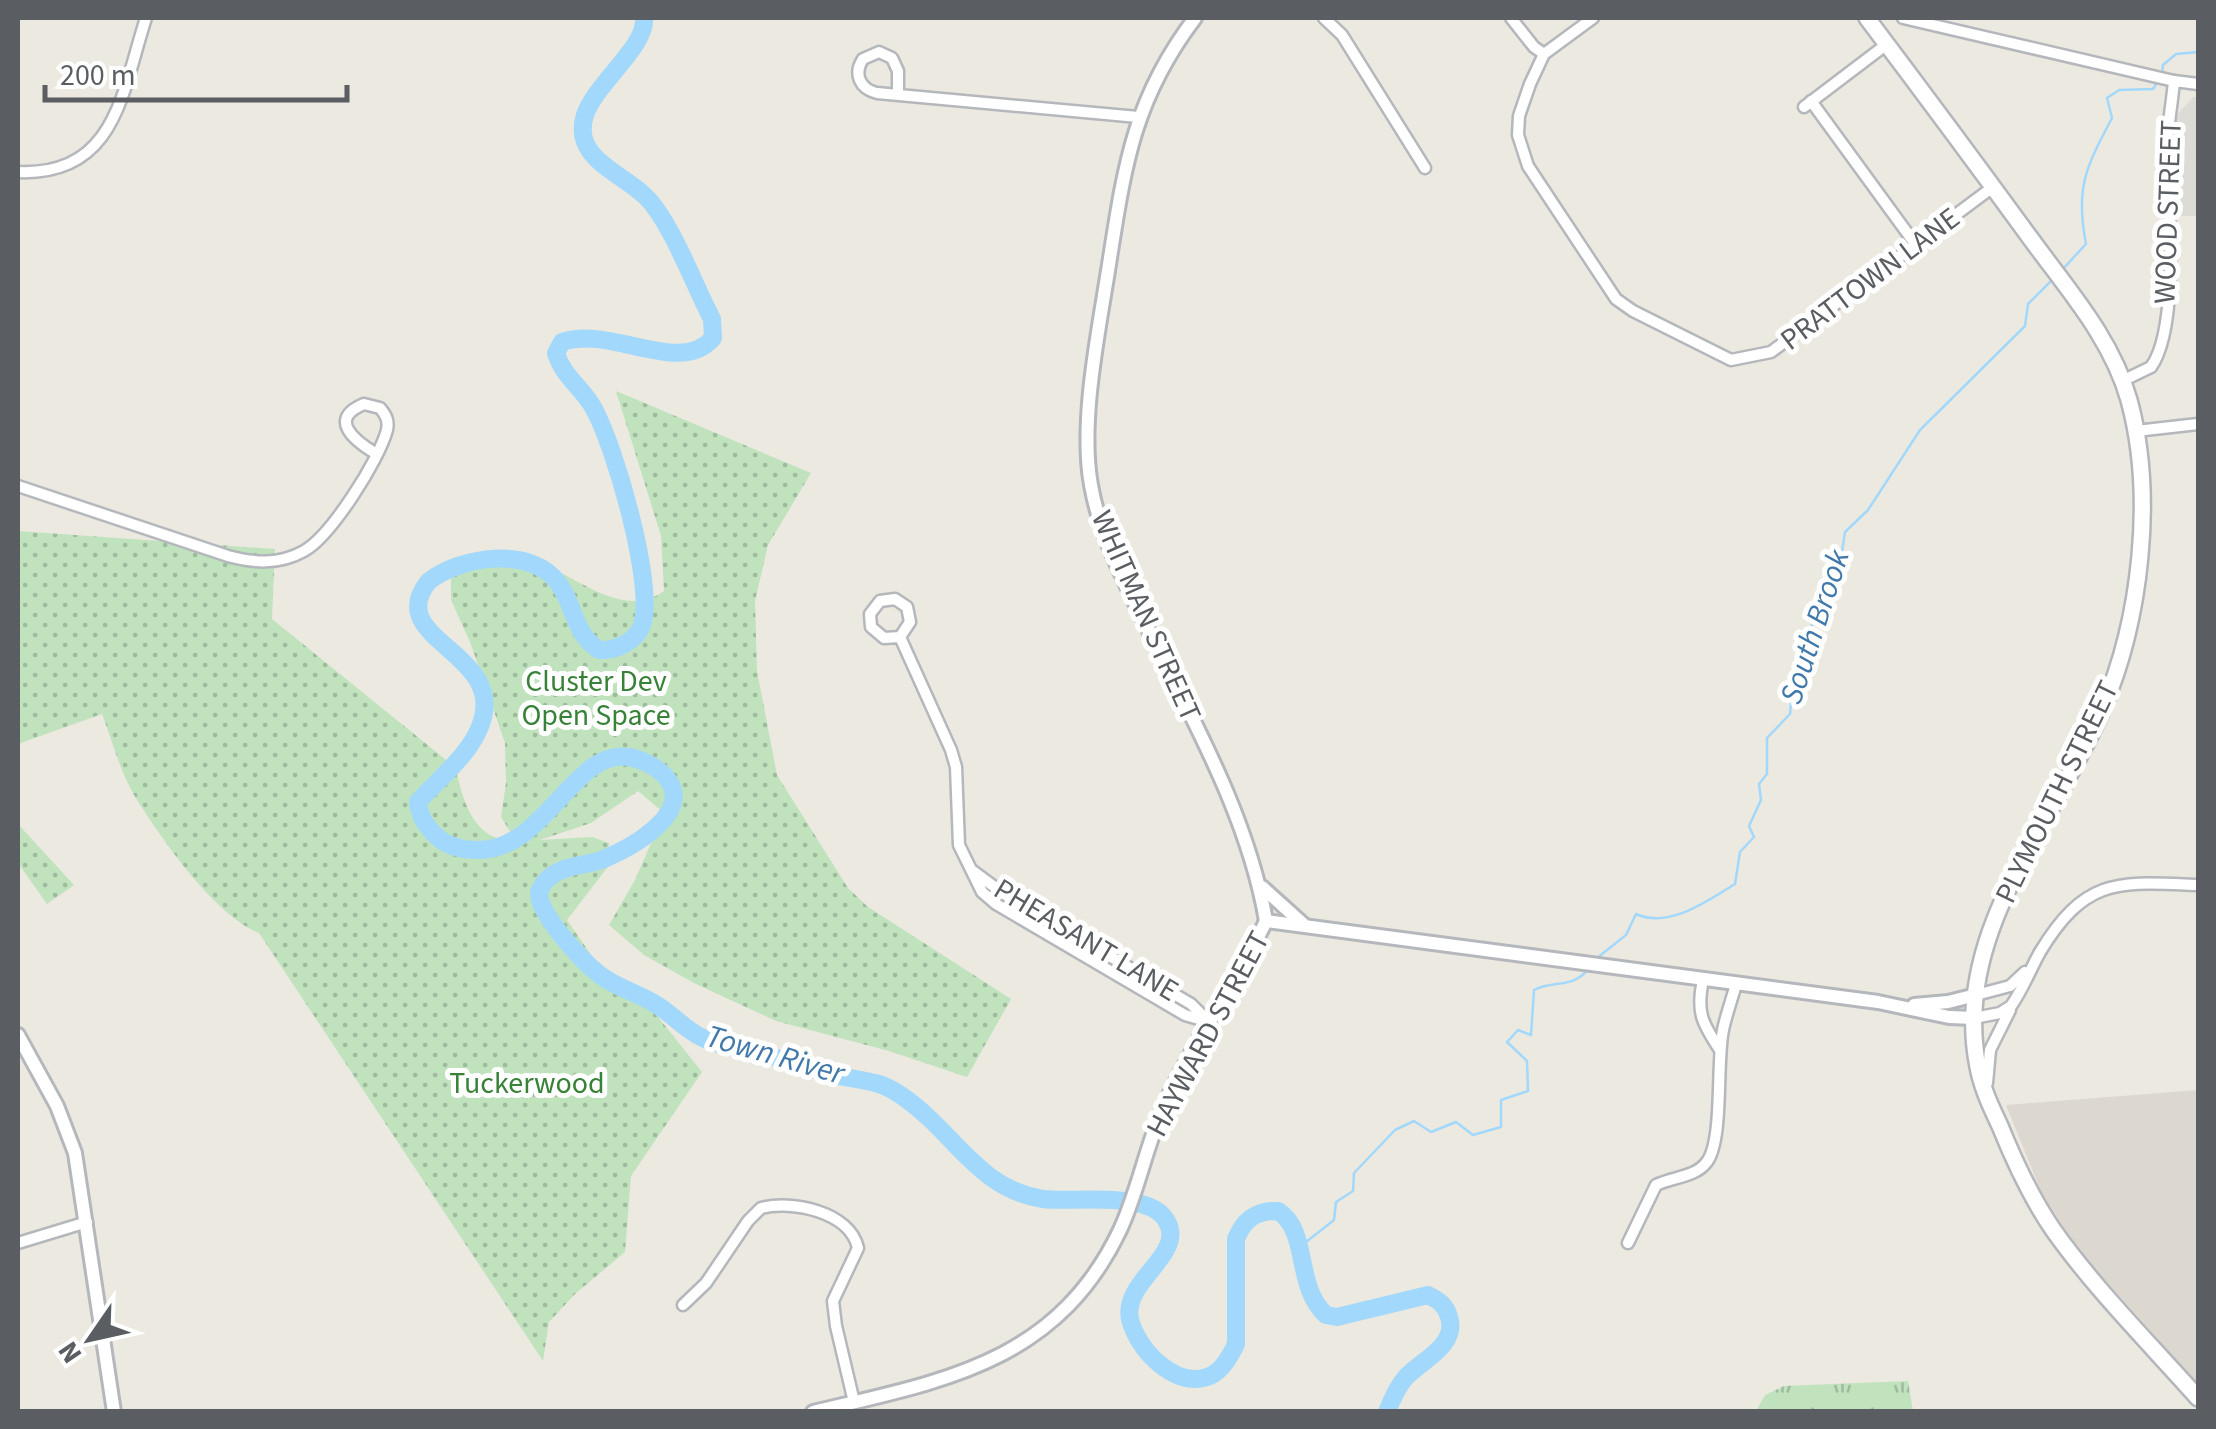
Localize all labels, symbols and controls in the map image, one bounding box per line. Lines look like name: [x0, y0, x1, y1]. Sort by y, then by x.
scale bar: [45, 40, 348, 102]
text: 200 m: [60, 54, 136, 97]
street label: WOOD STREET: [2143, 119, 2193, 305]
street label: PRATTOWN LANE: [1771, 197, 1969, 361]
street label: WHITMAN STREET: [1080, 504, 1212, 728]
water label: South Brook: [1768, 543, 1862, 710]
park label: Cluster Dev Open Space: [521, 660, 671, 737]
street label: PLYMOUTH STREET: [1985, 674, 2129, 910]
street label: PHEASANT LANE: [986, 868, 1186, 1012]
street label: HAYWARD STREET: [1136, 924, 1280, 1144]
water label: Town River: [700, 1013, 852, 1097]
park label: Tuckerwood: [449, 1062, 605, 1105]
north arrow: [40, 1289, 140, 1389]
text: N: [48, 1334, 92, 1371]

